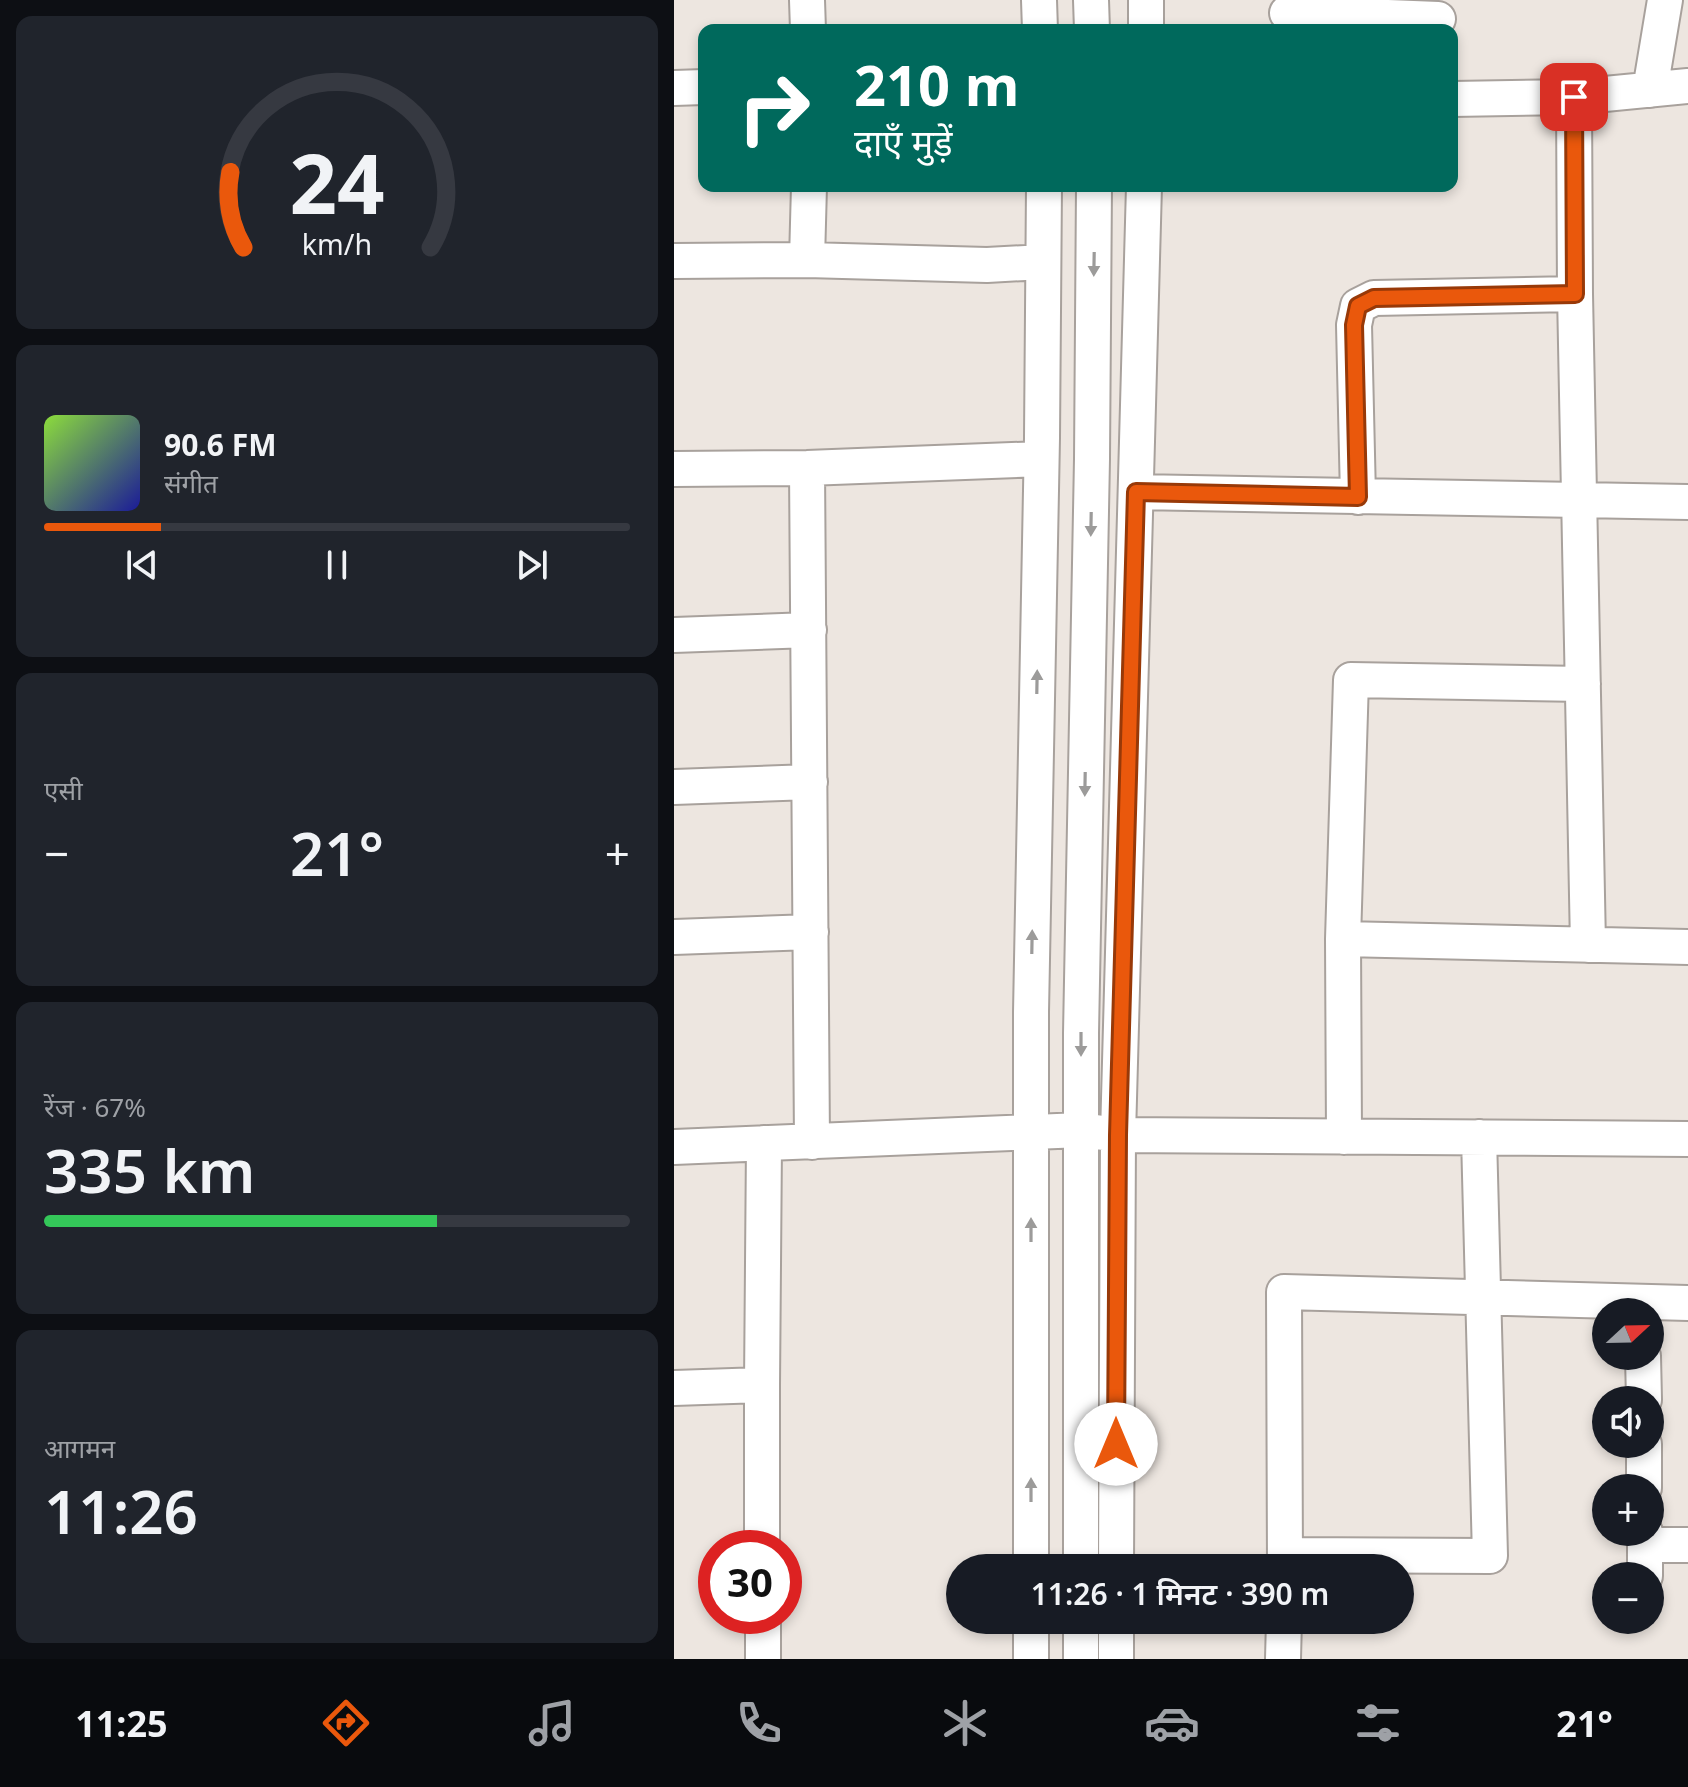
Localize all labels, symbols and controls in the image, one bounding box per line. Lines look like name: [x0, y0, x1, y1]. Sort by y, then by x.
text: 210 m: [854, 46, 1019, 122]
icon: right: [722, 56, 826, 160]
pin: [1540, 63, 1608, 131]
icon: arrive: [1552, 75, 1596, 119]
text: दाएँ मुड़ें: [854, 118, 953, 167]
text: 24: [289, 125, 385, 238]
text: km/h: [302, 224, 372, 263]
one-way arrow: [1088, 252, 1100, 277]
text: 90.6 FM: [164, 424, 276, 465]
text: संगीत: [164, 465, 218, 501]
one-way arrow: [1084, 512, 1097, 537]
icon: previous: [120, 543, 164, 587]
icon: pause: [315, 543, 359, 587]
icon: next: [510, 543, 554, 587]
one-way arrow: [1031, 669, 1043, 694]
text: एसी: [44, 772, 83, 808]
one-way arrow: [1079, 772, 1092, 797]
text: 21°: [290, 812, 384, 894]
text: −: [44, 823, 69, 883]
text: +: [605, 823, 630, 883]
one-way arrow: [1026, 929, 1038, 954]
one-way arrow: [1075, 1032, 1087, 1057]
text: रेंज · 67%: [44, 1089, 146, 1125]
text: 335 km: [44, 1129, 255, 1211]
one-way arrow: [1025, 1217, 1037, 1242]
north arrow: [1592, 1298, 1664, 1370]
map controls: [1592, 1298, 1664, 1634]
button: sound: [1592, 1386, 1664, 1458]
position arrow: [1074, 1402, 1158, 1486]
text: आगमन: [44, 1430, 115, 1466]
text: 11:26: [44, 1470, 198, 1552]
button: +: [1592, 1474, 1664, 1546]
one-way arrow: [1025, 1477, 1037, 1502]
speed limit sign: 30: [698, 1530, 802, 1634]
button: −: [1592, 1562, 1664, 1634]
text: 11:26 · 1 मिनट · 390 m: [1031, 1573, 1329, 1614]
icon: directions: [318, 1695, 374, 1751]
icon: music: [524, 1695, 580, 1751]
icon: phone: [731, 1695, 787, 1751]
icon: climate: [937, 1695, 993, 1751]
icon: car: [1144, 1695, 1200, 1751]
icon: filters: [1350, 1695, 1406, 1751]
text: 11:25: [75, 1699, 168, 1748]
text: 21°: [1556, 1699, 1613, 1748]

